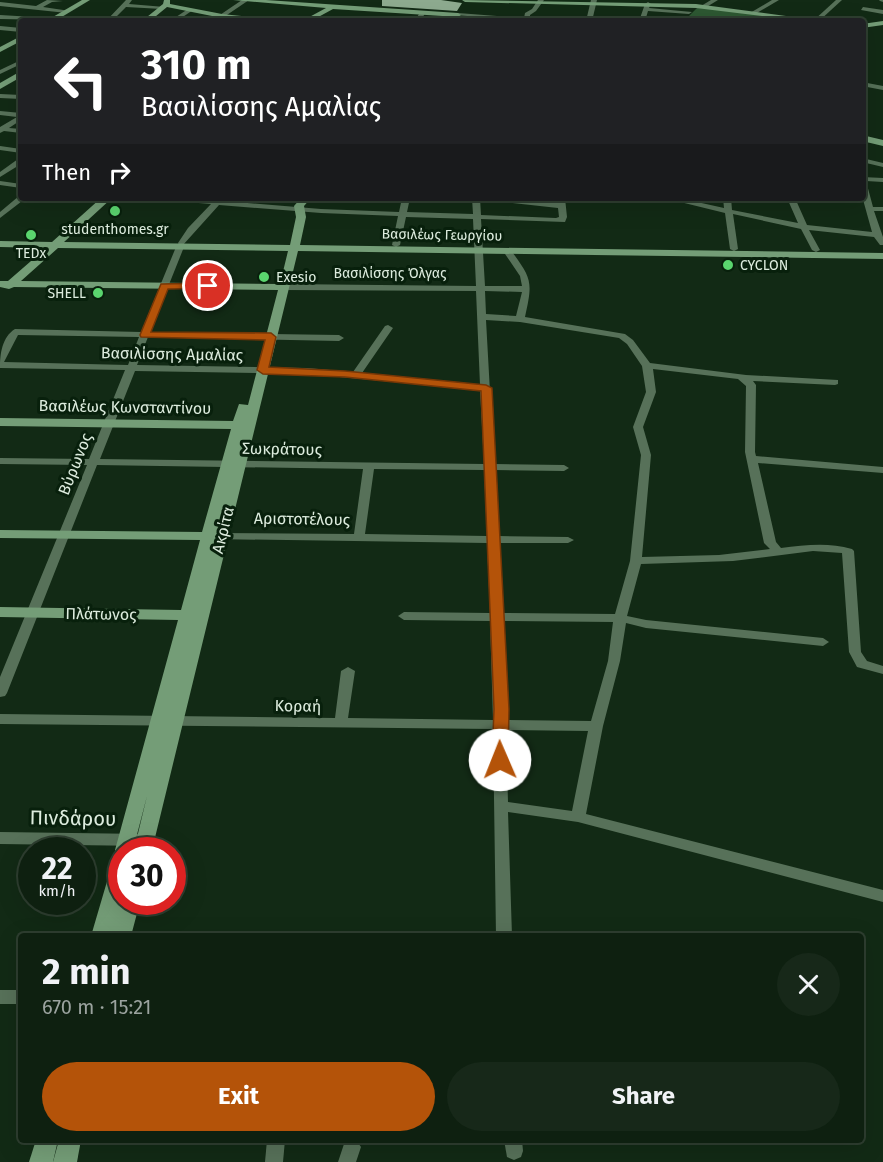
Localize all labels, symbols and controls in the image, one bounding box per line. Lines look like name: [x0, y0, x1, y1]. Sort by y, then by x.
text: 310 m: [141, 40, 251, 90]
icon: left: [42, 42, 120, 120]
text: Βασιλίσσης Αμαλίας: [141, 91, 381, 123]
icon: right: [103, 156, 136, 189]
text: Then: [42, 159, 91, 186]
marker: studenthomes.gr: [108, 204, 122, 218]
place label: studenthomes.gr: [61, 221, 169, 238]
street label: Βασιλέως Γεωργίου: [381, 225, 503, 245]
marker: TEDx: [24, 228, 38, 242]
place label: TEDx: [16, 245, 46, 262]
place label: CYCLON: [740, 257, 788, 274]
marker: CYCLON: [721, 258, 735, 272]
pin: [182, 260, 233, 311]
street label: Βασιλίσσης Όλγας: [333, 265, 447, 282]
icon: arrive: [191, 269, 224, 302]
place label: Exesio: [276, 269, 316, 286]
marker: Exesio: [257, 270, 271, 284]
place label: SHELL: [47, 285, 86, 302]
marker: SHELL: [91, 286, 105, 300]
street label: Βασιλίσσης Αμαλίας: [101, 343, 244, 365]
street label: Βασιλέως Κωνσταντίνου: [38, 396, 212, 418]
street label: Βύρωνος: [54, 430, 96, 498]
street label: Σωκράτους: [242, 439, 323, 459]
street label: Ακρίτα: [208, 505, 238, 555]
street label: Αριστοτέλους: [254, 509, 351, 529]
street label: Πλάτωνος: [65, 604, 137, 624]
street label: Κοραή: [274, 696, 322, 716]
position arrow: [468, 728, 532, 792]
street label: Πινδάρου: [29, 805, 117, 831]
speed limit sign: 30: [108, 837, 186, 915]
text: 22: [41, 851, 73, 887]
text: km/h: [38, 882, 76, 900]
text: 2 min: [42, 950, 131, 994]
button: close: [777, 953, 840, 1016]
text: 670 m · 15:21: [42, 995, 151, 1019]
button: Exit: [42, 1062, 435, 1131]
button: Share: [447, 1062, 840, 1131]

